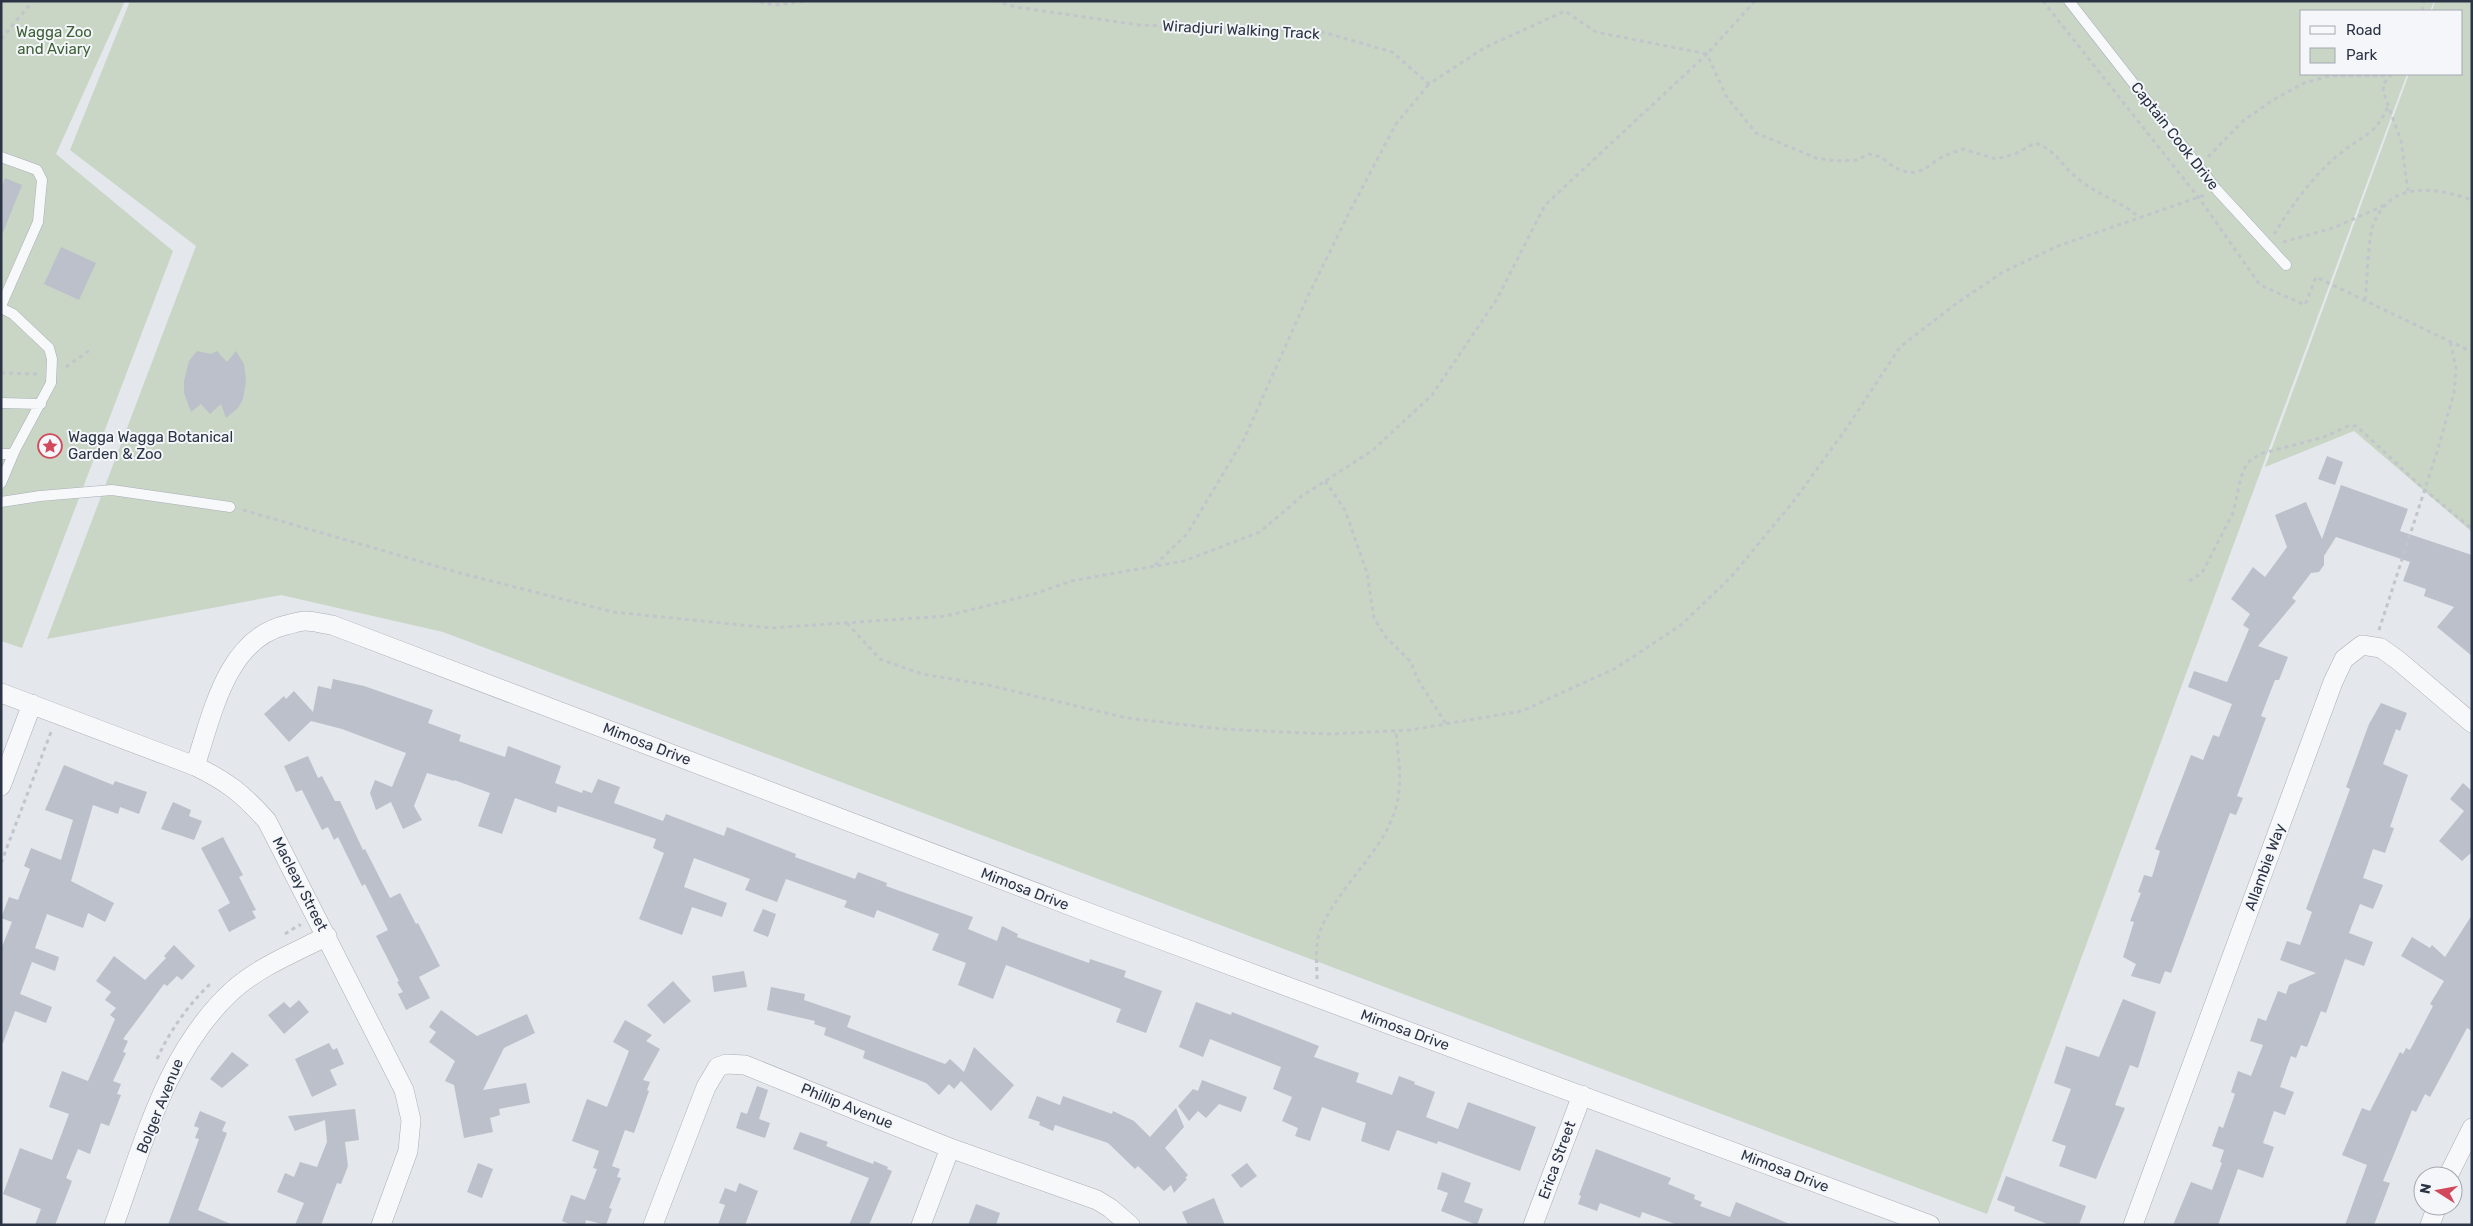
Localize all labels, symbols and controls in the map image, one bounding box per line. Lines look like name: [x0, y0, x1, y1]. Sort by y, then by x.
legend: [2300, 10, 2463, 75]
street label: Wiradjuri Walking Track: [1162, 17, 1320, 43]
text: Road: [2346, 21, 2382, 39]
park label: Wagga Zoo and Aviary: [16, 23, 92, 58]
text: Park: [2346, 46, 2377, 64]
street label: Captain Cook Drive: [2127, 78, 2223, 194]
place label: Wagga Wagga Botanical Garden & Zoo: [68, 428, 233, 463]
place icon: Wagga Wagga Botanical Garden & Zoo: [37, 433, 63, 459]
street label: Mimosa Drive: [600, 719, 694, 769]
street label: Allambie Way: [2241, 821, 2289, 913]
street label: Macleay Street: [268, 834, 332, 934]
street label: Mimosa Drive: [978, 864, 1072, 914]
street label: Mimosa Drive: [1358, 1006, 1452, 1054]
street label: Bolger Avenue: [133, 1056, 187, 1156]
street label: Phillip Avenue: [798, 1079, 896, 1133]
street label: Erica Street: [1535, 1118, 1580, 1202]
street label: Mimosa Drive: [1738, 1146, 1832, 1196]
north arrow: [2413, 1166, 2463, 1216]
text: N: [2416, 1182, 2435, 1195]

